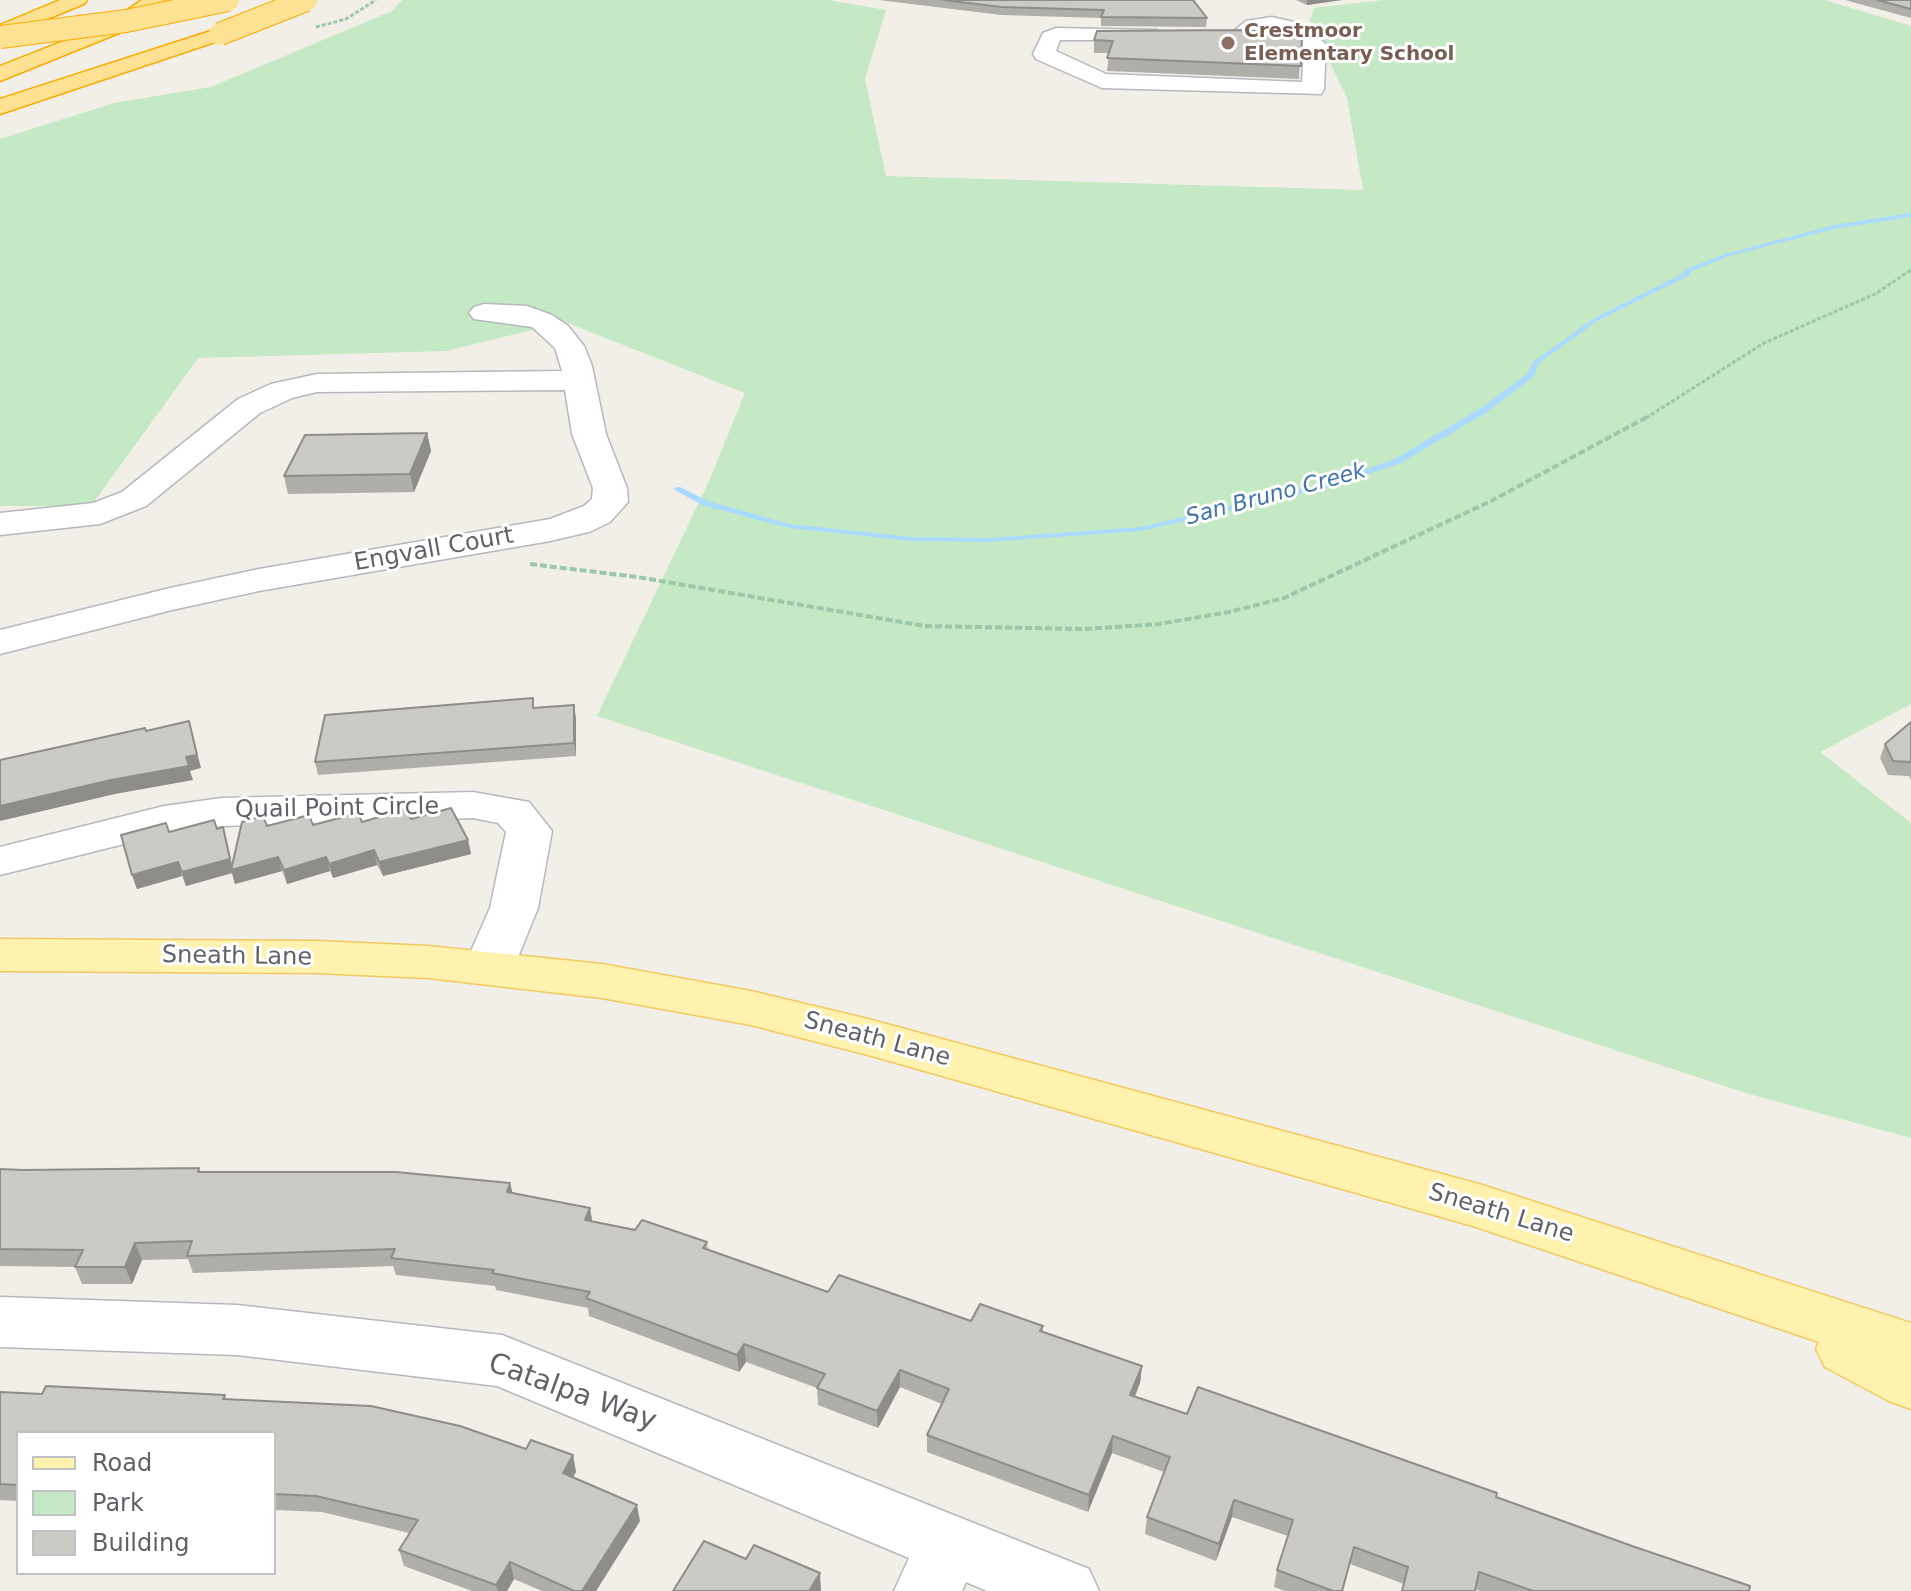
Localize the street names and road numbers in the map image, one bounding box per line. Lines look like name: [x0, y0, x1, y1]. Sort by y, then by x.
street label: Engvall Court: [352, 522, 516, 578]
street label: Quail Point Circle: [235, 793, 439, 825]
street label: Sneath Lane: [162, 941, 312, 973]
street label: Sneath Lane: [801, 1007, 953, 1073]
street label: Sneath Lane: [1425, 1178, 1577, 1250]
street label: Catalpa Way: [484, 1347, 660, 1439]

